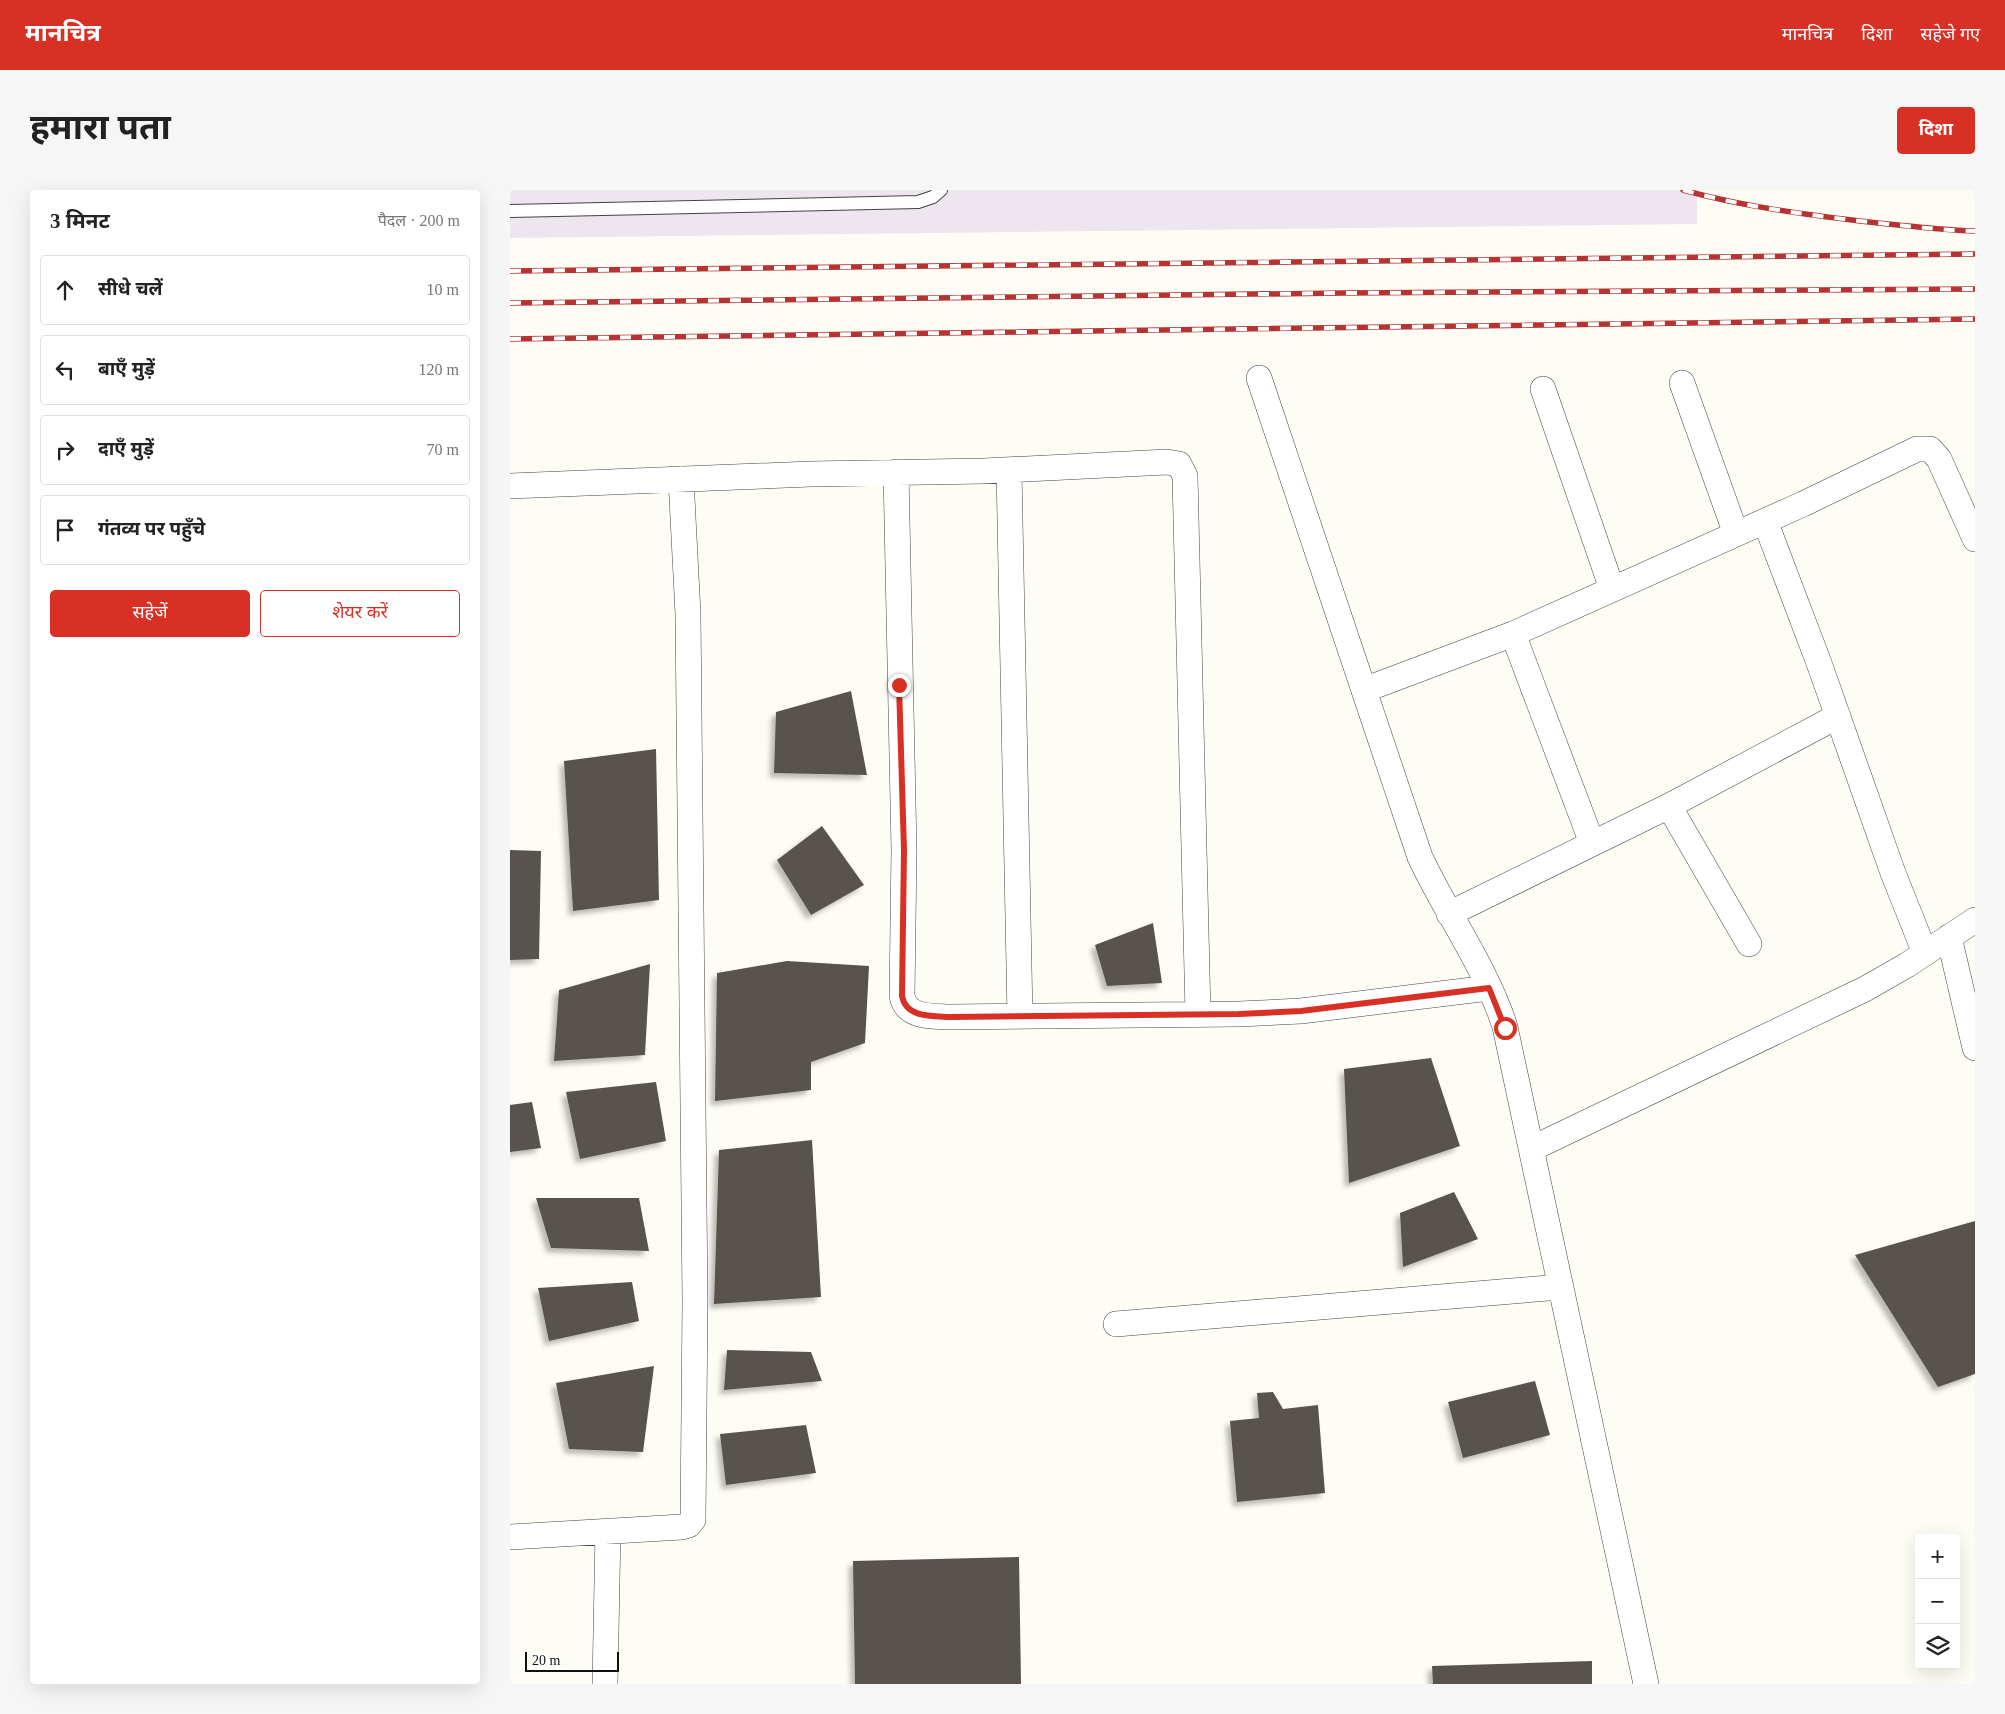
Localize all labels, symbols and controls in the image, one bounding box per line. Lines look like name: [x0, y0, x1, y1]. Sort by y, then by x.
text: मानचित्र: [25, 20, 101, 46]
text: मानचित्र: [1782, 24, 1833, 44]
text: दिशा: [1861, 24, 1892, 44]
text: सहेजे गए: [1920, 24, 1980, 44]
button: दिशा: [1897, 107, 1975, 154]
text: हमारा पता: [30, 108, 171, 147]
text: 3 मिनट: [50, 209, 110, 233]
text: पैदल · 200 m: [378, 212, 460, 229]
icon: ahead: [51, 276, 79, 304]
text: सीधे चलें: [98, 278, 163, 299]
text: 10 m: [427, 281, 459, 298]
icon: left: [51, 356, 79, 384]
text: बाएँ मुड़ें: [98, 358, 155, 379]
text: 120 m: [419, 361, 459, 378]
icon: right: [51, 436, 79, 464]
text: दाएँ मुड़ें: [98, 438, 154, 459]
text: 70 m: [427, 441, 459, 458]
icon: arrive: [51, 516, 79, 544]
text: गंतव्य पर पहुँचे: [98, 518, 205, 539]
button: सहेजें: [50, 590, 250, 637]
button: शेयर करें: [260, 590, 460, 637]
route end: [888, 674, 911, 697]
route start: [1494, 1017, 1517, 1040]
map controls: [1915, 1534, 1960, 1669]
button: +: [1915, 1534, 1960, 1579]
button: −: [1915, 1579, 1960, 1624]
button: layers: [1915, 1624, 1960, 1669]
scale bar: [525, 1649, 619, 1672]
text: 20 m: [532, 1653, 560, 1668]

